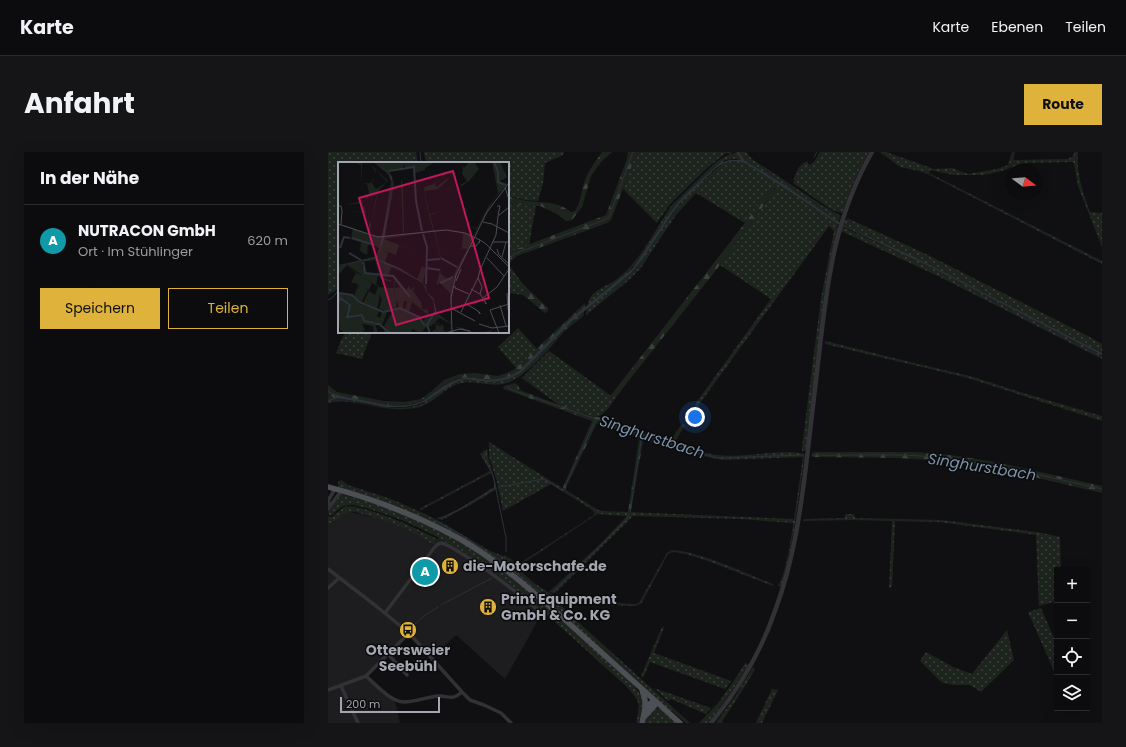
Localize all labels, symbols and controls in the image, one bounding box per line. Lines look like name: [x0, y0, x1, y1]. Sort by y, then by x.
text: Karte: [20, 14, 74, 41]
text: Karte: [932, 17, 969, 37]
text: Ebenen: [991, 17, 1043, 37]
text: Teilen: [1065, 17, 1106, 37]
text: Anfahrt: [24, 84, 135, 123]
button: Route: [1024, 84, 1102, 125]
inset map: [338, 162, 509, 333]
north arrow: [1006, 164, 1042, 200]
text: In der Nähe: [40, 166, 139, 190]
text: NUTRACON GmbH: [78, 220, 216, 241]
text: A: [48, 231, 58, 250]
text: 620 m: [247, 231, 288, 250]
text: Ort · Im Stühlinger: [78, 242, 193, 261]
button: Speichern: [40, 288, 160, 329]
button: Teilen: [168, 288, 288, 329]
your location: [685, 407, 705, 427]
water label: Singhurstbach: [597, 410, 707, 463]
water label: Singhurstbach: [926, 448, 1038, 485]
building icon: die-Motorschafe.de: [440, 556, 460, 576]
place label: die-Motorschafe.de: [463, 556, 607, 576]
pin: A: [412, 557, 438, 587]
map controls: [1054, 567, 1090, 711]
button: +: [1054, 567, 1090, 603]
place label: Print Equipment GmbH & Co. KG: [501, 589, 617, 625]
building icon: Print Equipment GmbH & Co. KG: [478, 597, 498, 617]
button: −: [1054, 603, 1090, 639]
bus stop icon: Ottersweier Seebühl: [398, 620, 418, 640]
button: locate: [1054, 639, 1090, 675]
place label: Ottersweier Seebühl: [366, 640, 450, 676]
button: layers: [1054, 675, 1090, 711]
scale bar: [340, 695, 440, 714]
text: 200 m: [346, 696, 380, 712]

